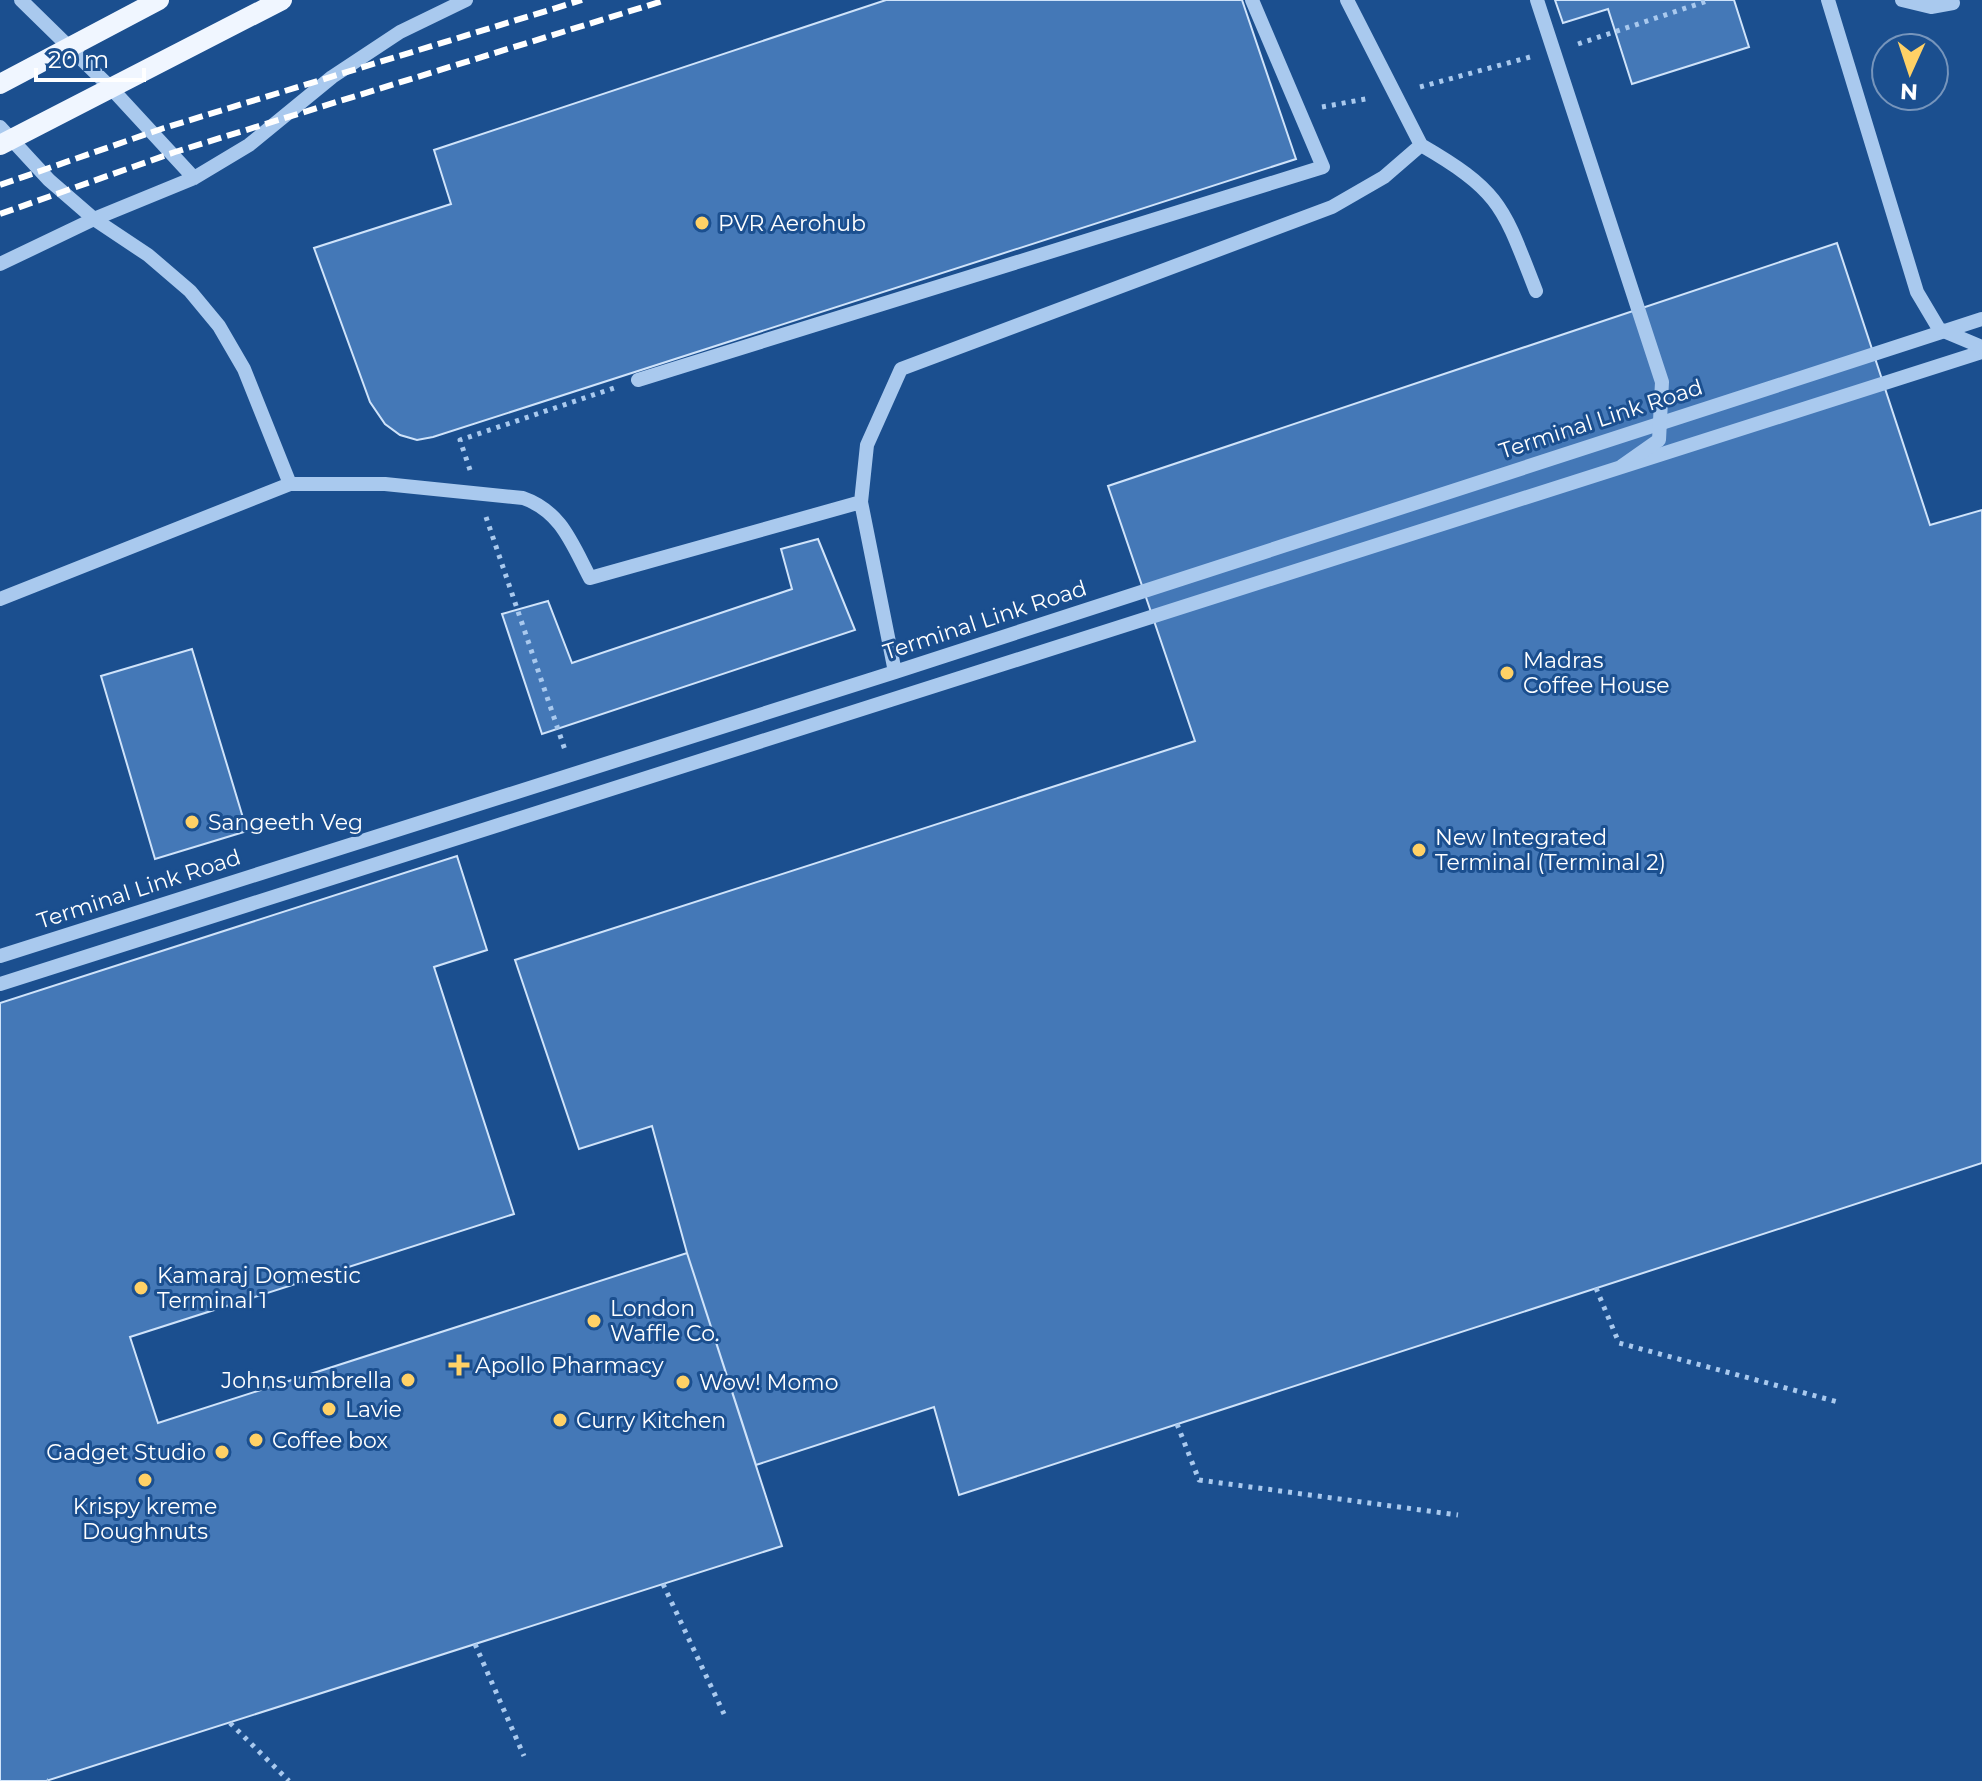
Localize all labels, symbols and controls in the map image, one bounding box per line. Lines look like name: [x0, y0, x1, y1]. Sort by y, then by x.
scale bar: [36, 32, 144, 82]
north arrow: [1870, 32, 1950, 112]
text: 20 m: [48, 45, 109, 74]
text: N: [1899, 78, 1919, 105]
place label: PVR Aerohub: [718, 210, 866, 237]
marker: PVR Aerohub: [693, 214, 711, 232]
street label: Terminal Link Road: [1496, 373, 1706, 465]
street label: Terminal Link Road: [880, 574, 1090, 666]
place label: Madras Coffee House: [1523, 647, 1670, 699]
marker: Madras Coffee House: [1498, 664, 1516, 682]
place label: Sangeeth Veg: [208, 809, 363, 836]
marker: Sangeeth Veg: [183, 813, 201, 831]
place label: New Integrated Terminal (Terminal 2): [1435, 824, 1666, 876]
marker: New Integrated Terminal (Terminal 2): [1410, 841, 1428, 859]
street label: Terminal Link Road: [34, 843, 244, 935]
place label: Kamaraj Domestic Terminal 1: [157, 1262, 361, 1314]
marker: Kamaraj Domestic Terminal 1: [132, 1279, 150, 1297]
place label: London Waffle Co.: [610, 1295, 719, 1347]
marker: London Waffle Co.: [585, 1312, 603, 1330]
place label: Apollo Pharmacy: [475, 1352, 664, 1379]
marker: Apollo Pharmacy: [450, 1356, 468, 1374]
place label: Johns umbrella: [220, 1367, 392, 1394]
place label: Wow! Momo: [699, 1369, 838, 1396]
marker: Johns umbrella: [399, 1371, 417, 1389]
marker: Wow! Momo: [674, 1373, 692, 1391]
place label: Lavie: [345, 1396, 402, 1423]
marker: Lavie: [320, 1400, 338, 1418]
place label: Curry Kitchen: [576, 1407, 726, 1434]
marker: Curry Kitchen: [551, 1411, 569, 1429]
place label: Coffee box: [272, 1427, 388, 1454]
marker: Coffee box: [247, 1431, 265, 1449]
place label: Gadget Studio: [46, 1439, 206, 1466]
marker: Gadget Studio: [213, 1443, 231, 1461]
marker: Krispy kreme Doughnuts: [136, 1471, 154, 1489]
place label: Krispy kreme Doughnuts: [73, 1493, 217, 1545]

